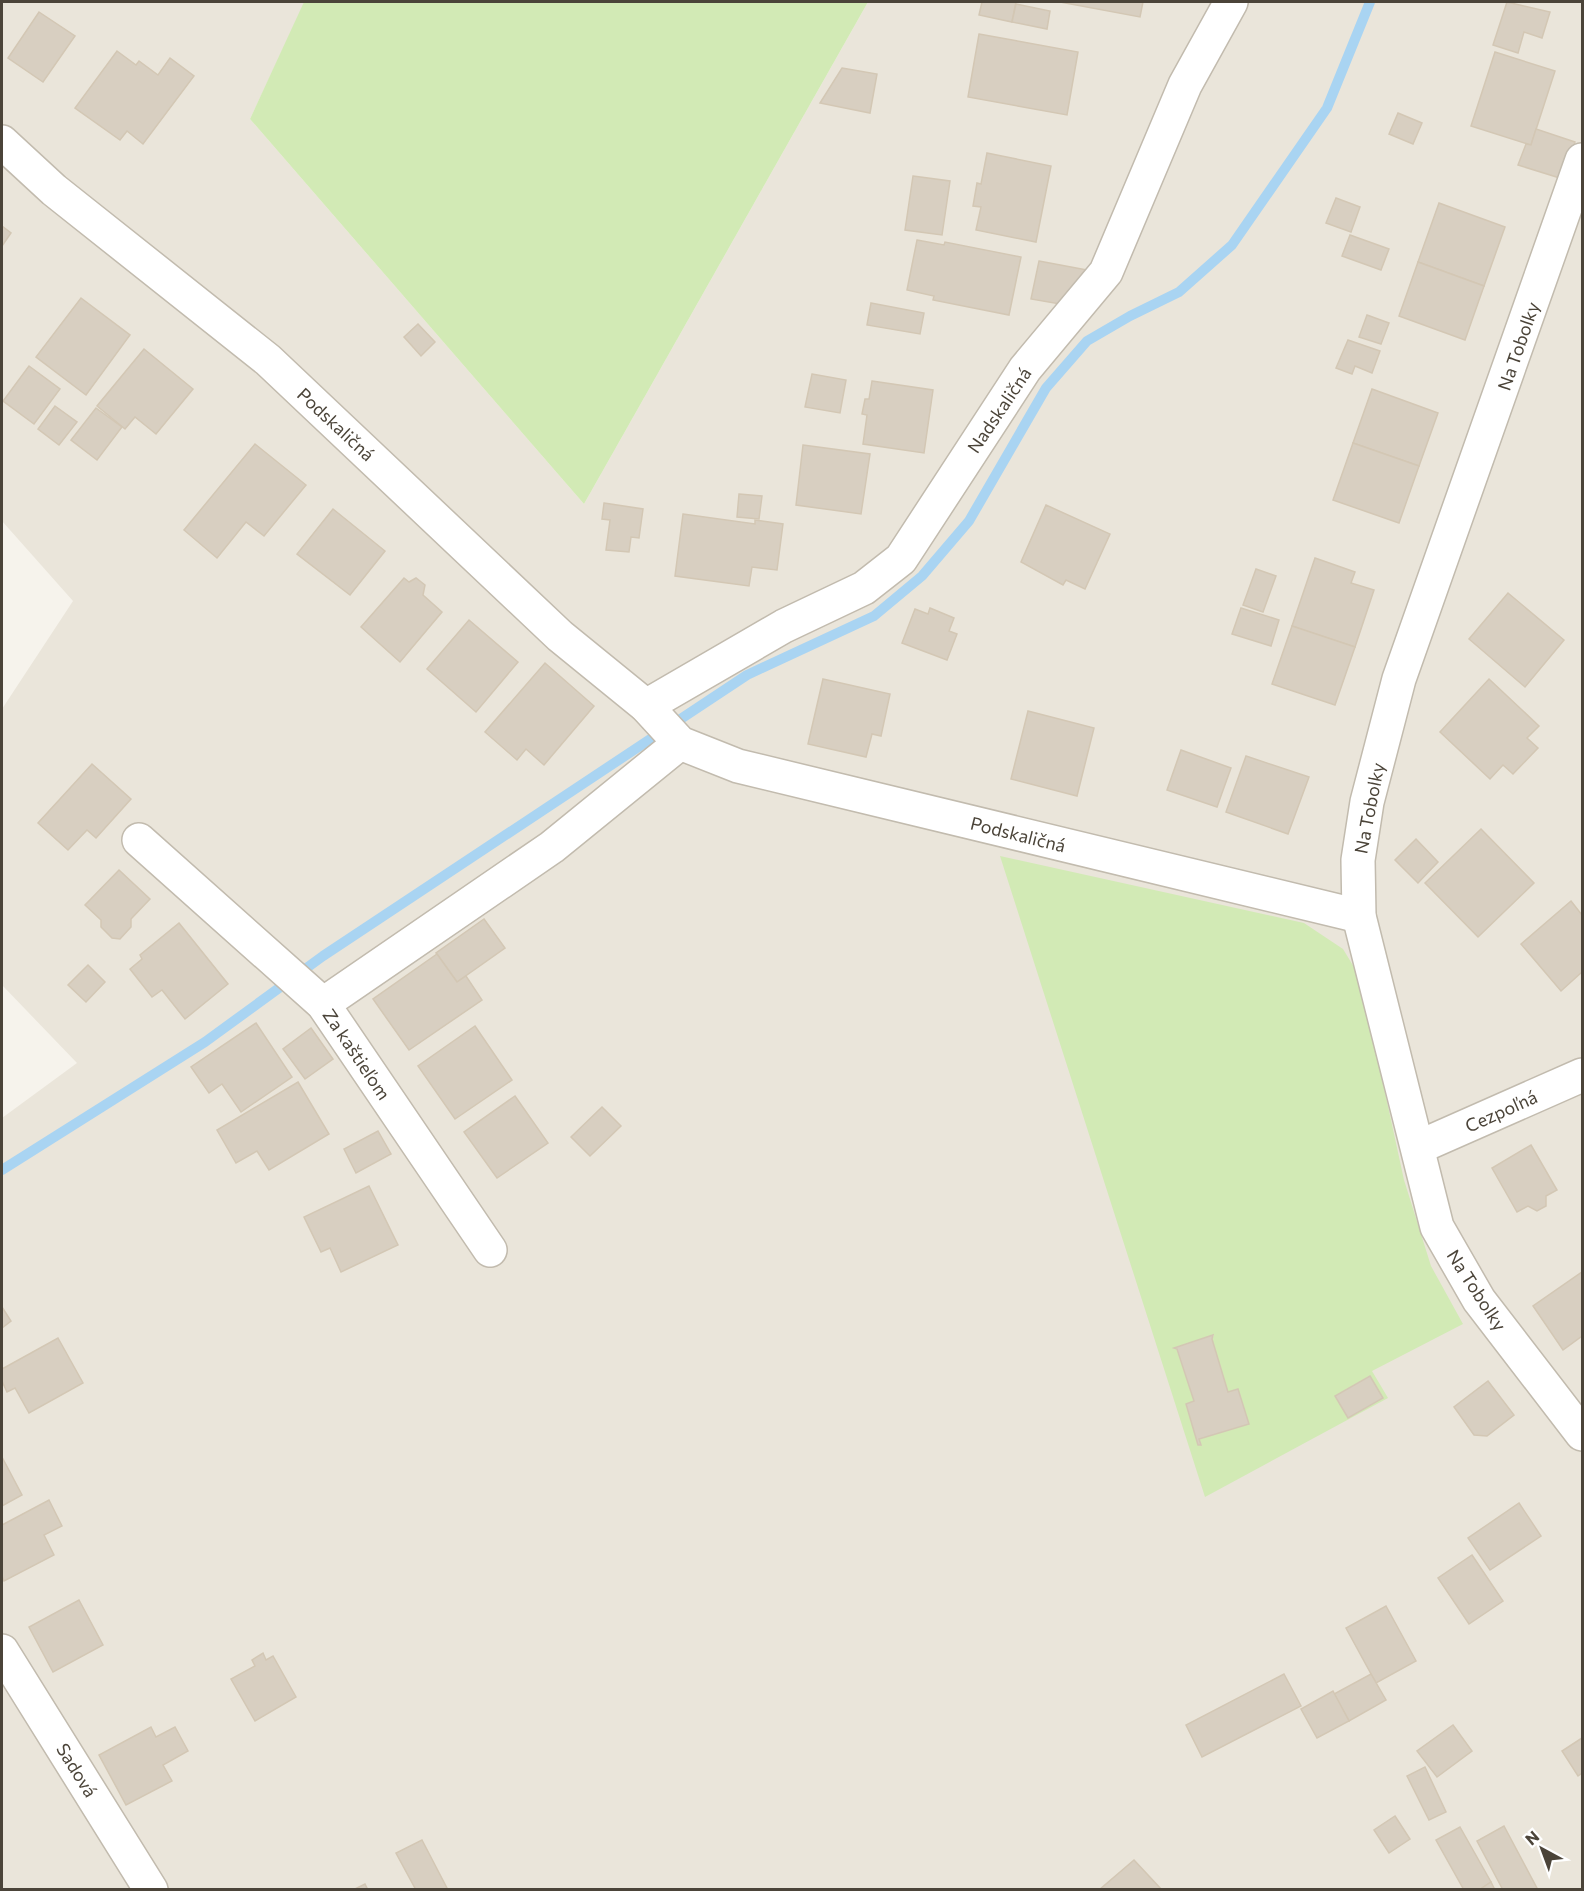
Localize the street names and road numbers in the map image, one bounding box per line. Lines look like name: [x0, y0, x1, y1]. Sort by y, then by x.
street label: Na Tobolky: [1493, 299, 1543, 393]
street label: Nadskaličná: [962, 363, 1036, 457]
street label: Podskaličná: [293, 383, 379, 465]
street label: Na Tobolky: [1349, 761, 1389, 855]
street label: Podskaličná: [968, 812, 1068, 856]
street label: Za kaštieľom: [319, 1004, 395, 1104]
street label: Cezpoľná: [1462, 1085, 1540, 1137]
street label: Na Tobolky: [1443, 1245, 1511, 1335]
street label: Sadová: [52, 1739, 102, 1801]

